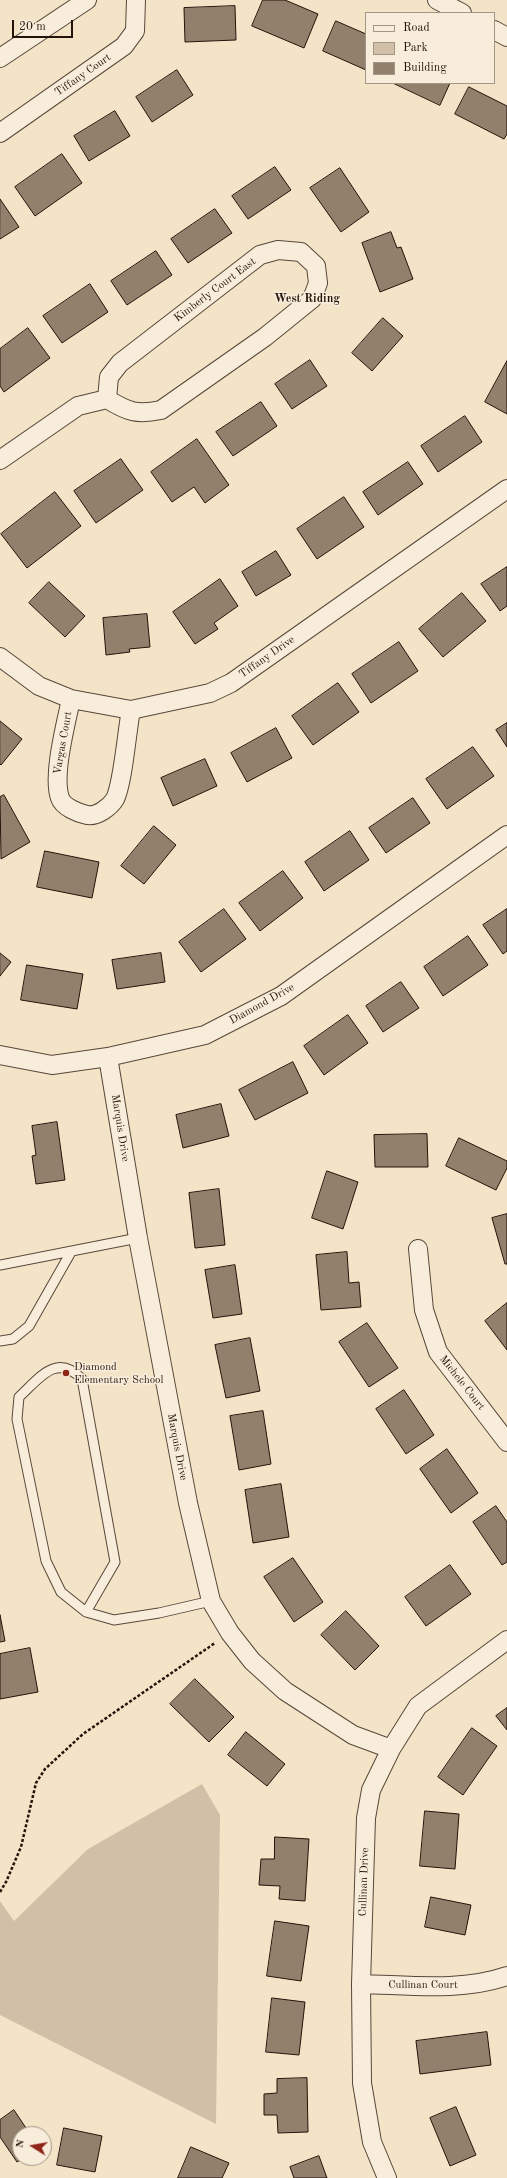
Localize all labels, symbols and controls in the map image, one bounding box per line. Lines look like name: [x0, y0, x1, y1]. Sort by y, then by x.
scale bar: [14, 12, 75, 38]
legend: [365, 12, 495, 84]
text: 20 m: [19, 21, 46, 33]
text: Road: [403, 22, 430, 34]
text: Park: [403, 42, 428, 54]
street label: Tiffany Court: [52, 51, 114, 99]
text: Building: [403, 62, 447, 74]
street label: Kimberly Court East: [172, 255, 258, 325]
district label: West Riding: [274, 292, 340, 306]
street label: Tiffany Drive: [237, 633, 297, 681]
street label: Vargas Court: [51, 710, 75, 776]
street label: Diamond Drive: [227, 981, 297, 1027]
street label: Marquis Drive: [108, 1093, 132, 1163]
street label: Michele Court: [436, 1353, 488, 1413]
place label: Diamond Elementary School: [74, 1360, 164, 1386]
marker: Diamond Elementary School: [61, 1368, 71, 1378]
street label: Marquis Drive: [164, 1412, 190, 1482]
street label: Cullinan Drive: [356, 1847, 372, 1917]
street label: Cullinan Court: [388, 1978, 458, 1992]
north arrow: [12, 2126, 52, 2166]
text: N: [15, 2139, 27, 2149]

